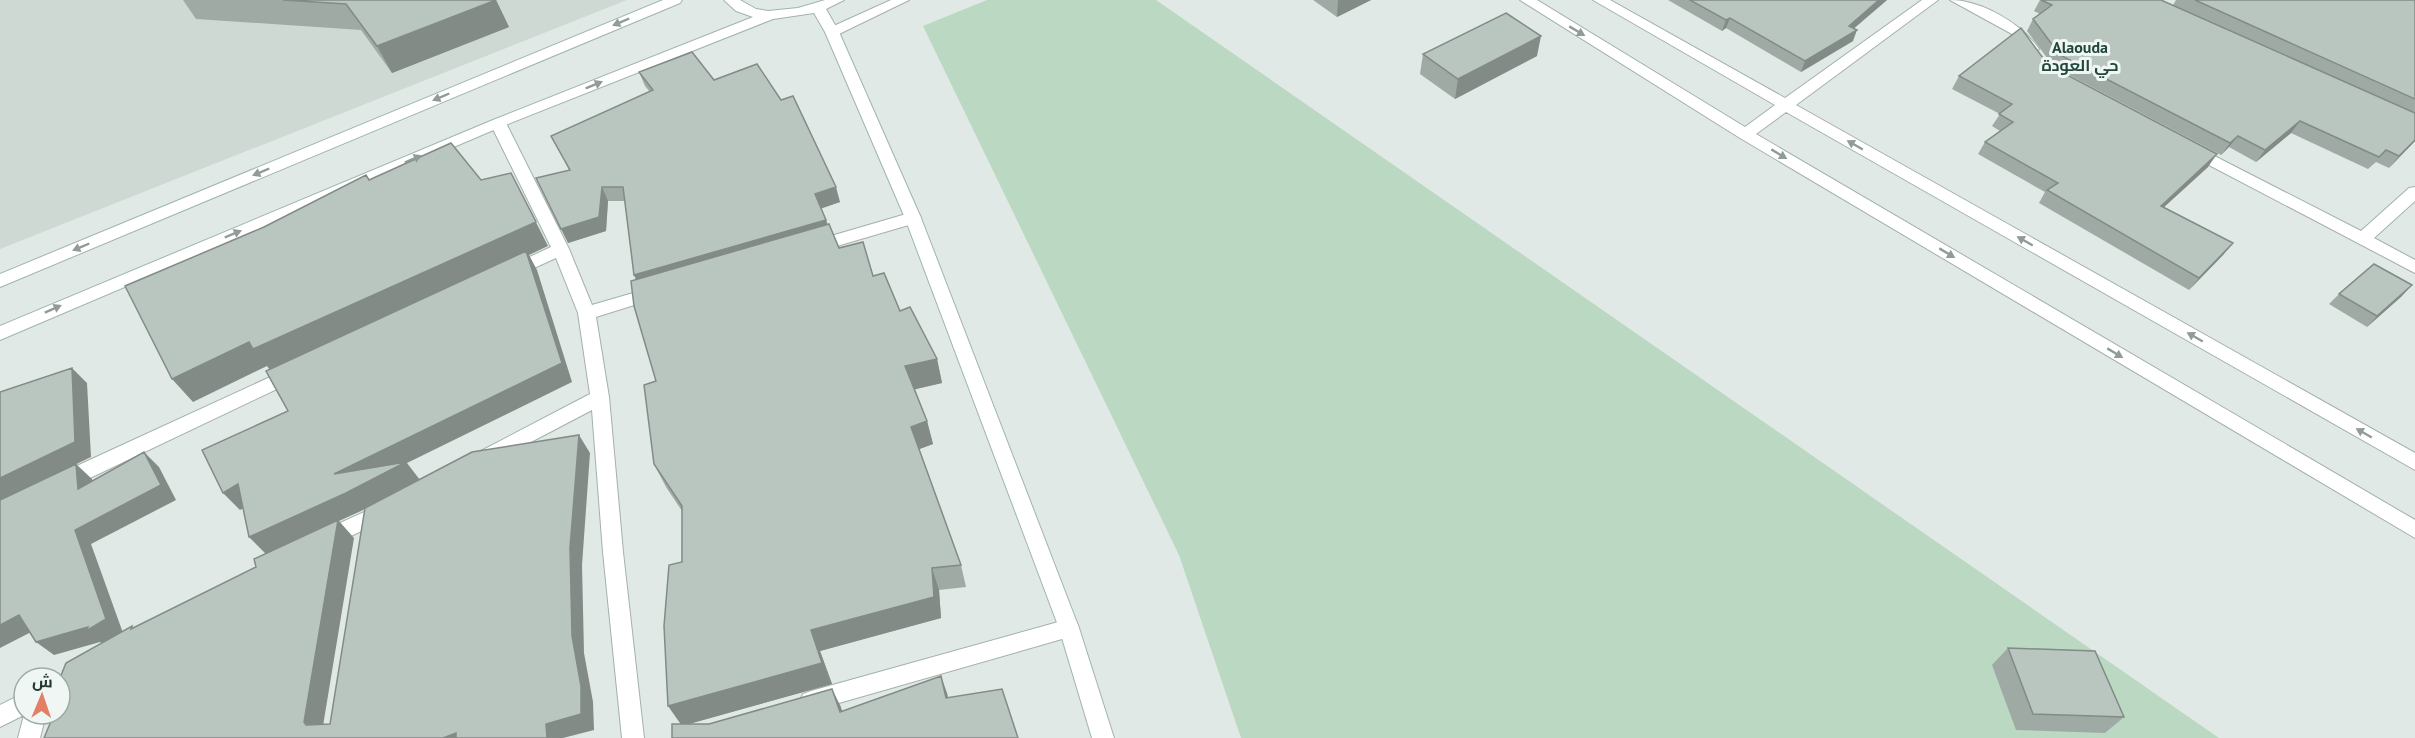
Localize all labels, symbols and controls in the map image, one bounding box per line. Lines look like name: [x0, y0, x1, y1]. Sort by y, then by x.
one-way arrow: [611, 17, 629, 27]
one-way arrow: [1569, 25, 1585, 36]
district label: Alaouda حي العودة: [2042, 37, 2118, 78]
one-way arrow: [585, 80, 603, 89]
one-way arrow: [431, 92, 449, 102]
one-way arrow: [1847, 139, 1863, 150]
one-way arrow: [1771, 148, 1787, 159]
one-way arrow: [405, 154, 422, 163]
one-way arrow: [251, 167, 269, 177]
one-way arrow: [225, 229, 243, 239]
one-way arrow: [2016, 236, 2033, 246]
one-way arrow: [71, 242, 89, 252]
one-way arrow: [1939, 248, 1955, 259]
one-way arrow: [45, 304, 63, 314]
one-way arrow: [2186, 332, 2203, 342]
one-way arrow: [2107, 347, 2123, 358]
one-way arrow: [2355, 428, 2372, 438]
north arrow: [12, 666, 72, 726]
text: ش: [32, 671, 53, 691]

